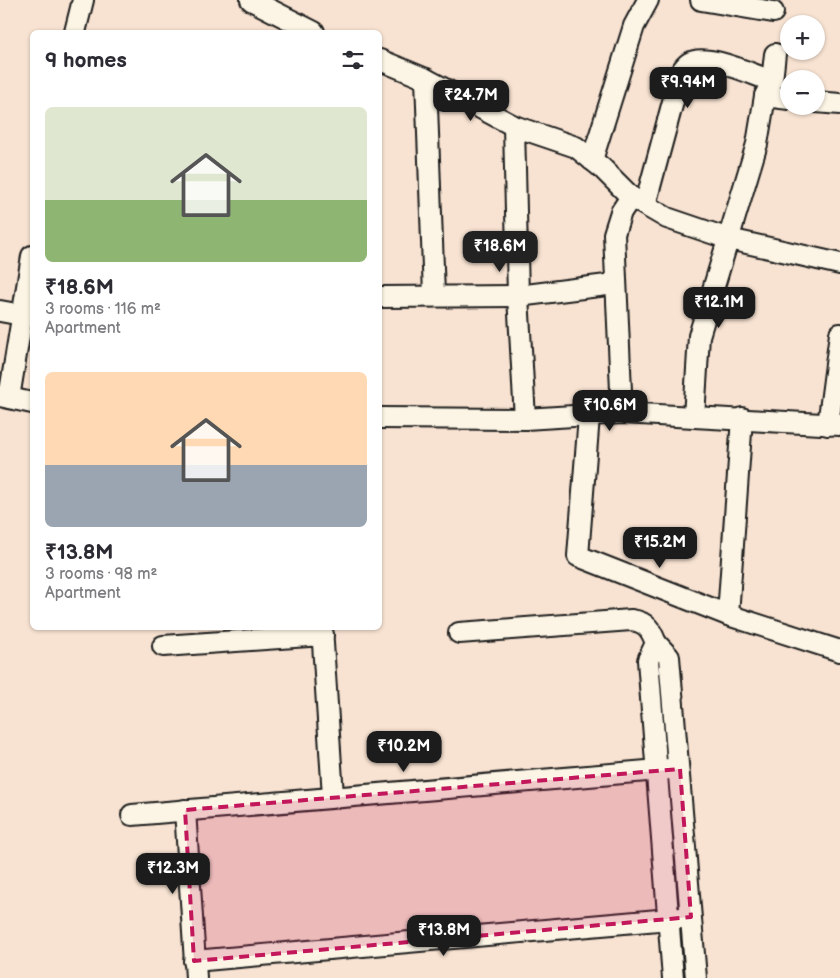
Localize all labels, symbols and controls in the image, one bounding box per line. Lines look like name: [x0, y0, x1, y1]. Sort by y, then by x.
map controls: [780, 15, 825, 115]
button: +: [780, 15, 825, 60]
icon: filters: [339, 46, 367, 74]
text: 9 homes: [45, 48, 127, 73]
pin: ₹9.94M: [647, 66, 729, 109]
button: −: [780, 70, 825, 115]
text: ₹9.94M: [661, 73, 715, 92]
pin: ₹24.7M: [430, 80, 512, 122]
text: ₹24.7M: [444, 86, 498, 105]
icon: home: [161, 140, 251, 230]
pin: ₹18.6M: [459, 230, 541, 273]
text: ₹18.6M: [474, 237, 526, 256]
text: ₹18.6M: [45, 275, 114, 300]
pin: ₹12.1M: [678, 286, 760, 329]
text: ₹12.1M: [694, 293, 744, 312]
text: 3 rooms · 116 m²: [45, 300, 161, 319]
text: Apartment: [45, 319, 121, 338]
pin: ₹10.6M: [569, 390, 651, 432]
text: ₹10.6M: [584, 396, 636, 415]
icon: home: [161, 405, 251, 495]
pin: ₹15.2M: [619, 526, 701, 569]
text: ₹15.2M: [634, 533, 686, 552]
text: ₹13.8M: [45, 540, 113, 565]
text: 3 rooms · 98 m²: [45, 565, 157, 584]
text: Apartment: [45, 584, 121, 603]
pin: ₹10.2M: [363, 730, 445, 773]
text: ₹10.2M: [378, 737, 430, 756]
pin: ₹12.3M: [132, 852, 214, 895]
text: ₹12.3M: [147, 859, 199, 878]
pin: ₹13.8M: [403, 914, 485, 957]
text: ₹13.8M: [418, 921, 470, 940]

